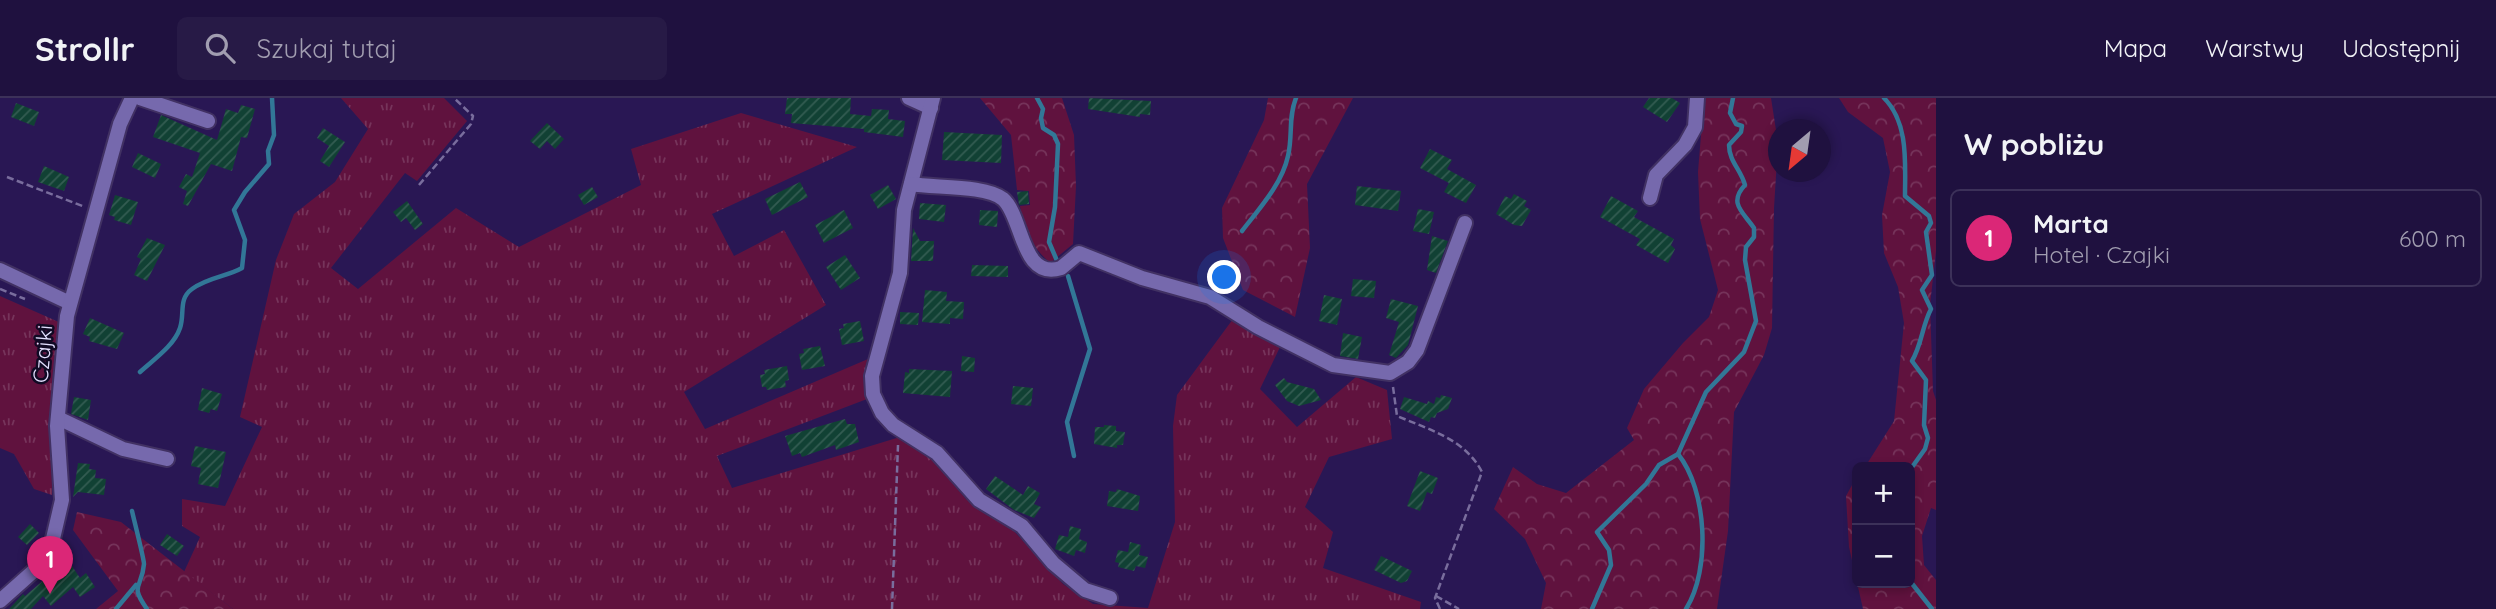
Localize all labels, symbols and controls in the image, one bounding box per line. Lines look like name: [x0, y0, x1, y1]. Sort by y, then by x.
search box: [177, 17, 667, 80]
text: Strollr: [35, 28, 135, 69]
icon: search: [201, 29, 239, 67]
text: Szukaj tutaj: [257, 32, 397, 65]
text: Mapa: [2104, 33, 2167, 63]
text: Warstwy: [2205, 33, 2304, 63]
text: Udostępnij: [2342, 33, 2461, 63]
north arrow: [1768, 119, 1831, 182]
text: W pobliżu: [1964, 125, 2104, 163]
text: Marta: [2033, 207, 2109, 240]
text: 1: [1985, 224, 1993, 253]
text: 600 m: [2399, 224, 2466, 253]
text: Hotel · Czajki: [2033, 240, 2170, 269]
your location: [1207, 260, 1241, 294]
street label: Czajki: [27, 324, 57, 384]
map controls: [1852, 462, 1915, 588]
button: +: [1852, 462, 1915, 525]
button: −: [1852, 525, 1915, 588]
pin: 1: [27, 536, 73, 594]

